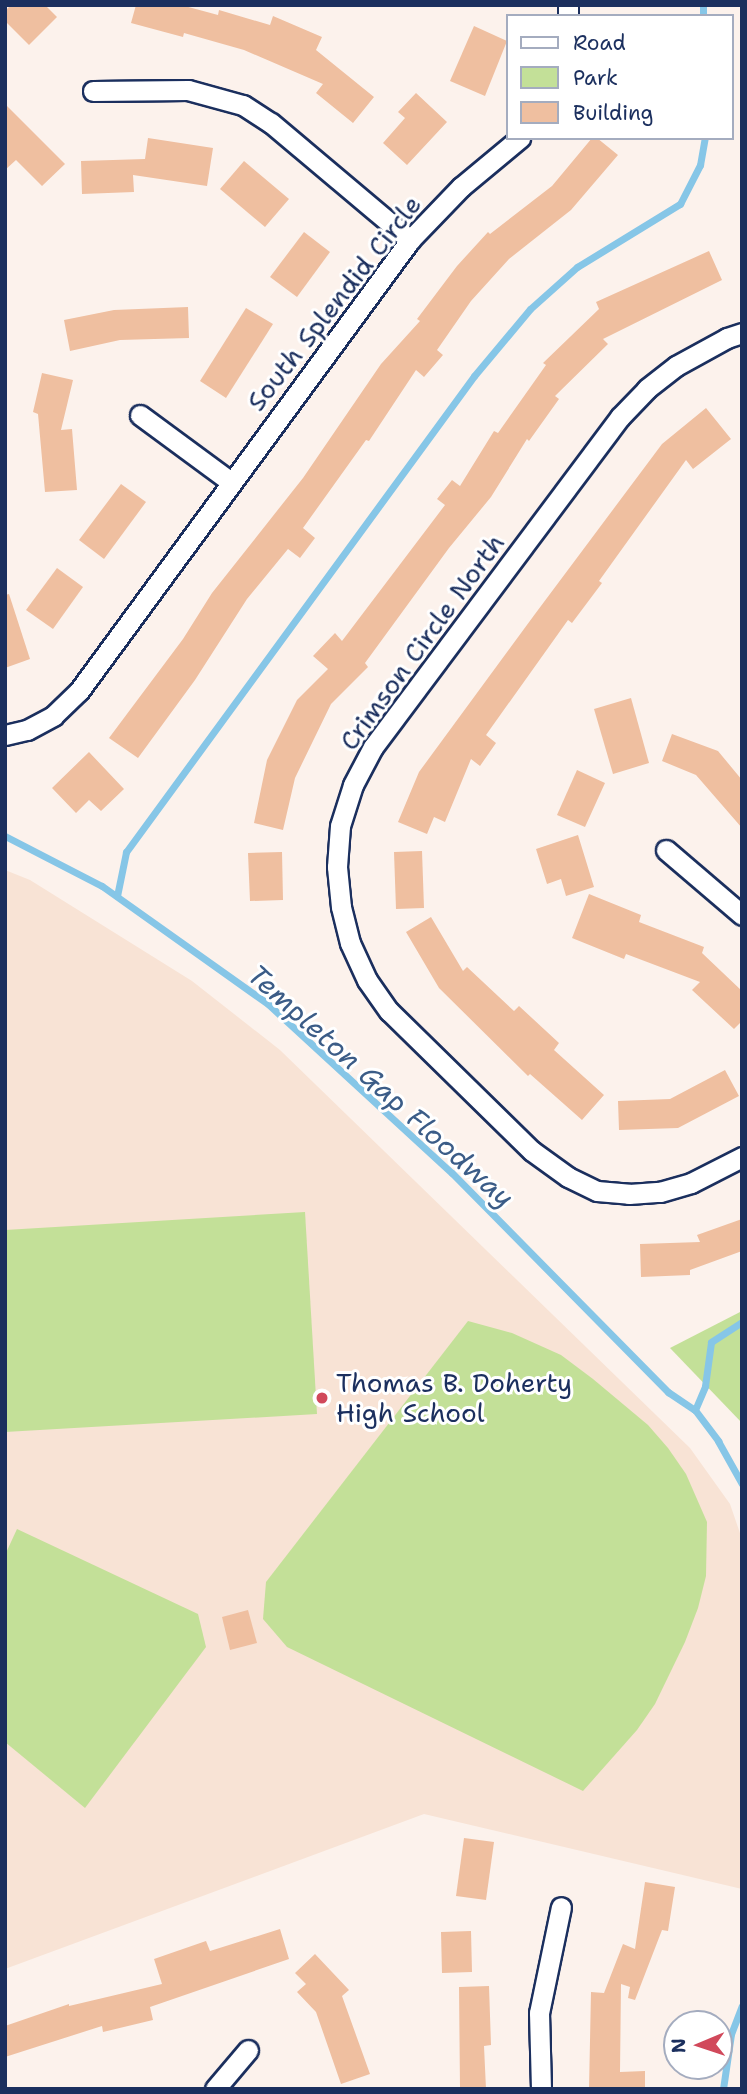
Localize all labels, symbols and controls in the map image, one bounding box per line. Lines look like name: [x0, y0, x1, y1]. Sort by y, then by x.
legend: [505, 14, 733, 140]
text: Road: [573, 29, 626, 57]
text: Park: [573, 64, 618, 92]
text: Building: [573, 99, 653, 127]
street label: South Splendid Circle: [240, 189, 428, 417]
street label: Crimson Circle North: [333, 528, 511, 756]
water label: Templeton Gap Floodway: [241, 958, 521, 1214]
place label: Thomas B. Doherty High School: [336, 1367, 572, 1428]
marker: Thomas B. Doherty High School: [314, 1390, 330, 1406]
north arrow: [663, 2010, 733, 2080]
text: N: [666, 2038, 691, 2054]

